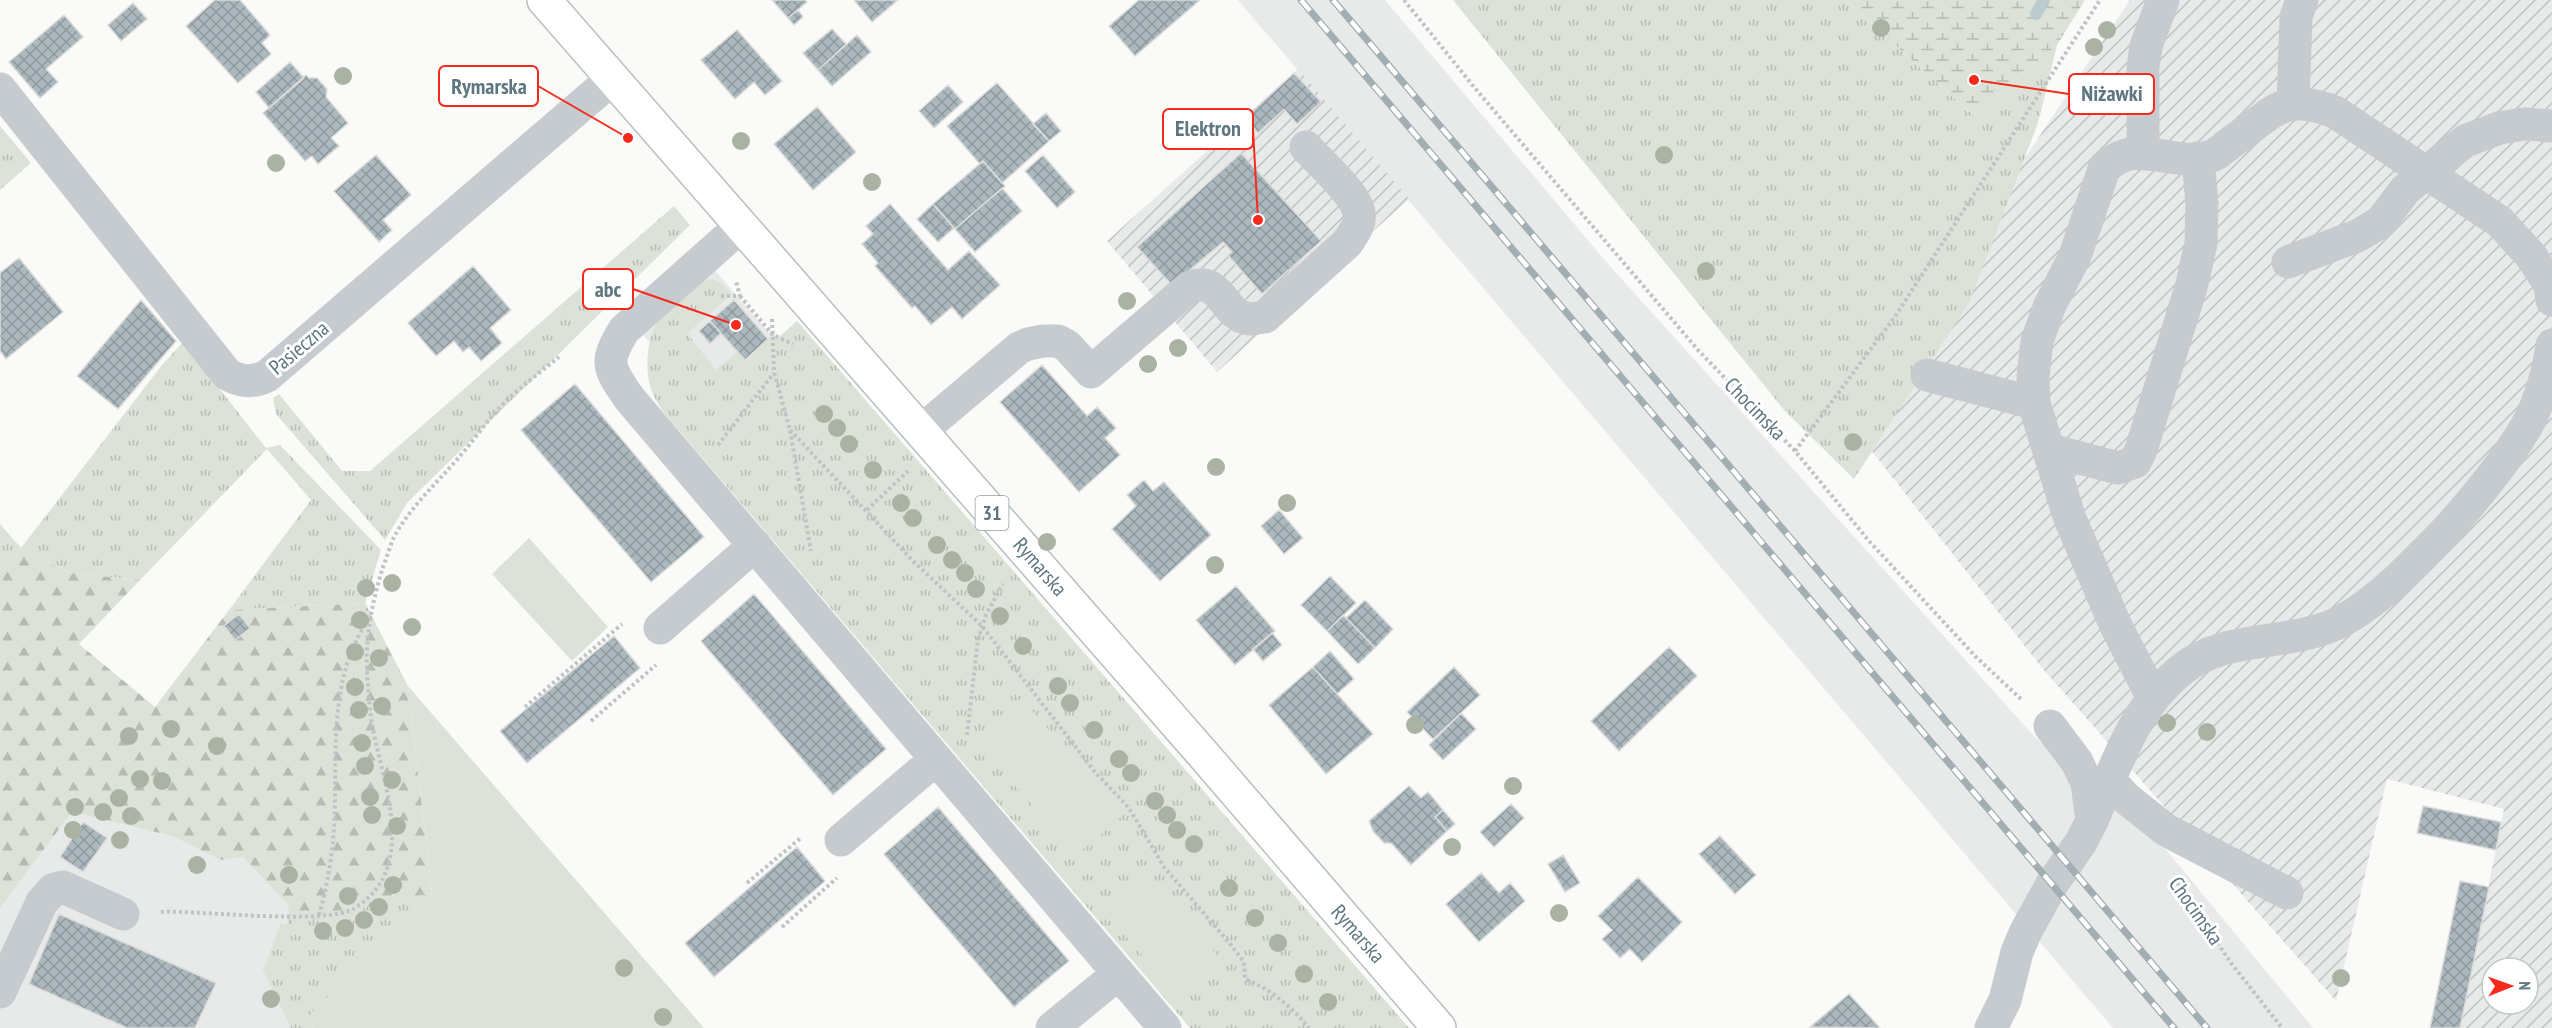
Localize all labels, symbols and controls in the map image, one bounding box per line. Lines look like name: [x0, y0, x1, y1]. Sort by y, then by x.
callout: Rymarska: [439, 66, 538, 106]
text: Rymarska: [451, 72, 527, 100]
callout: Niżawki: [2069, 74, 2154, 114]
text: Niżawki: [2081, 79, 2143, 107]
callout: Elektron: [1163, 109, 1253, 149]
text: Elektron: [1175, 114, 1241, 142]
callout: abc: [583, 269, 633, 309]
text: abc: [595, 275, 622, 303]
street label: Pasieczna: [263, 315, 334, 380]
street label: Chocimska: [1719, 371, 1792, 446]
road number: 31: [976, 496, 1008, 530]
street label: Rymarska: [1008, 532, 1073, 602]
street label: Chocimska: [2163, 871, 2230, 950]
street label: Rymarska: [1326, 899, 1391, 969]
north arrow: [2480, 956, 2540, 1016]
text: N: [2515, 981, 2535, 990]

